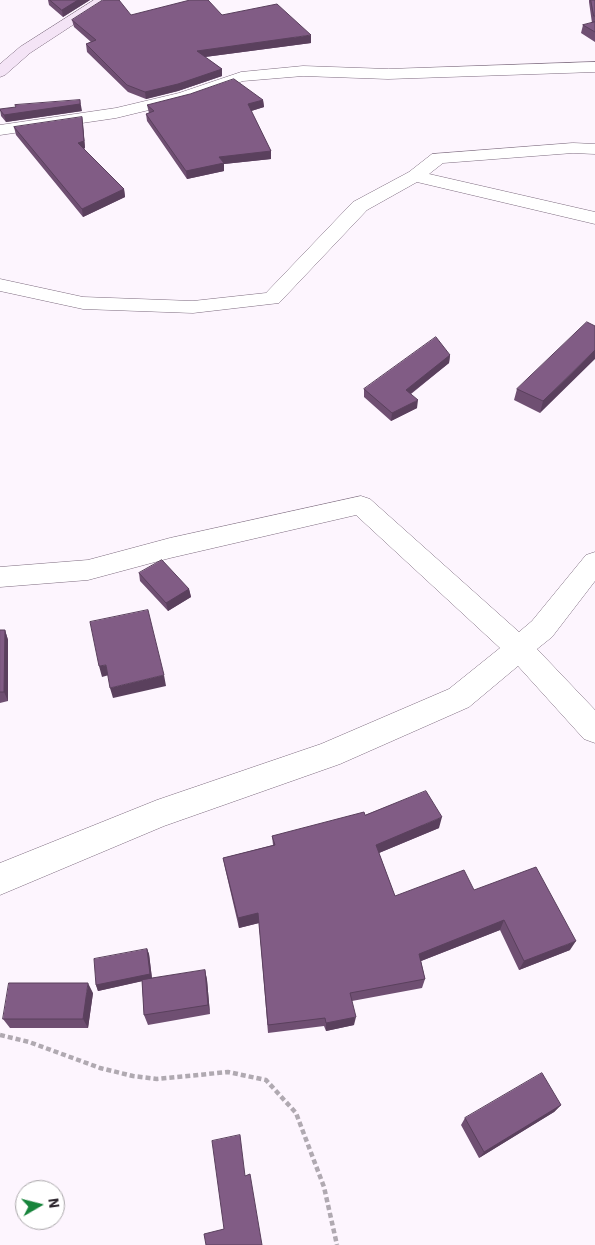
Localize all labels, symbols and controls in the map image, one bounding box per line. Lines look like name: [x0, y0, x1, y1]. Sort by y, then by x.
north arrow: [15, 1180, 65, 1230]
text: N: [44, 1197, 63, 1209]

